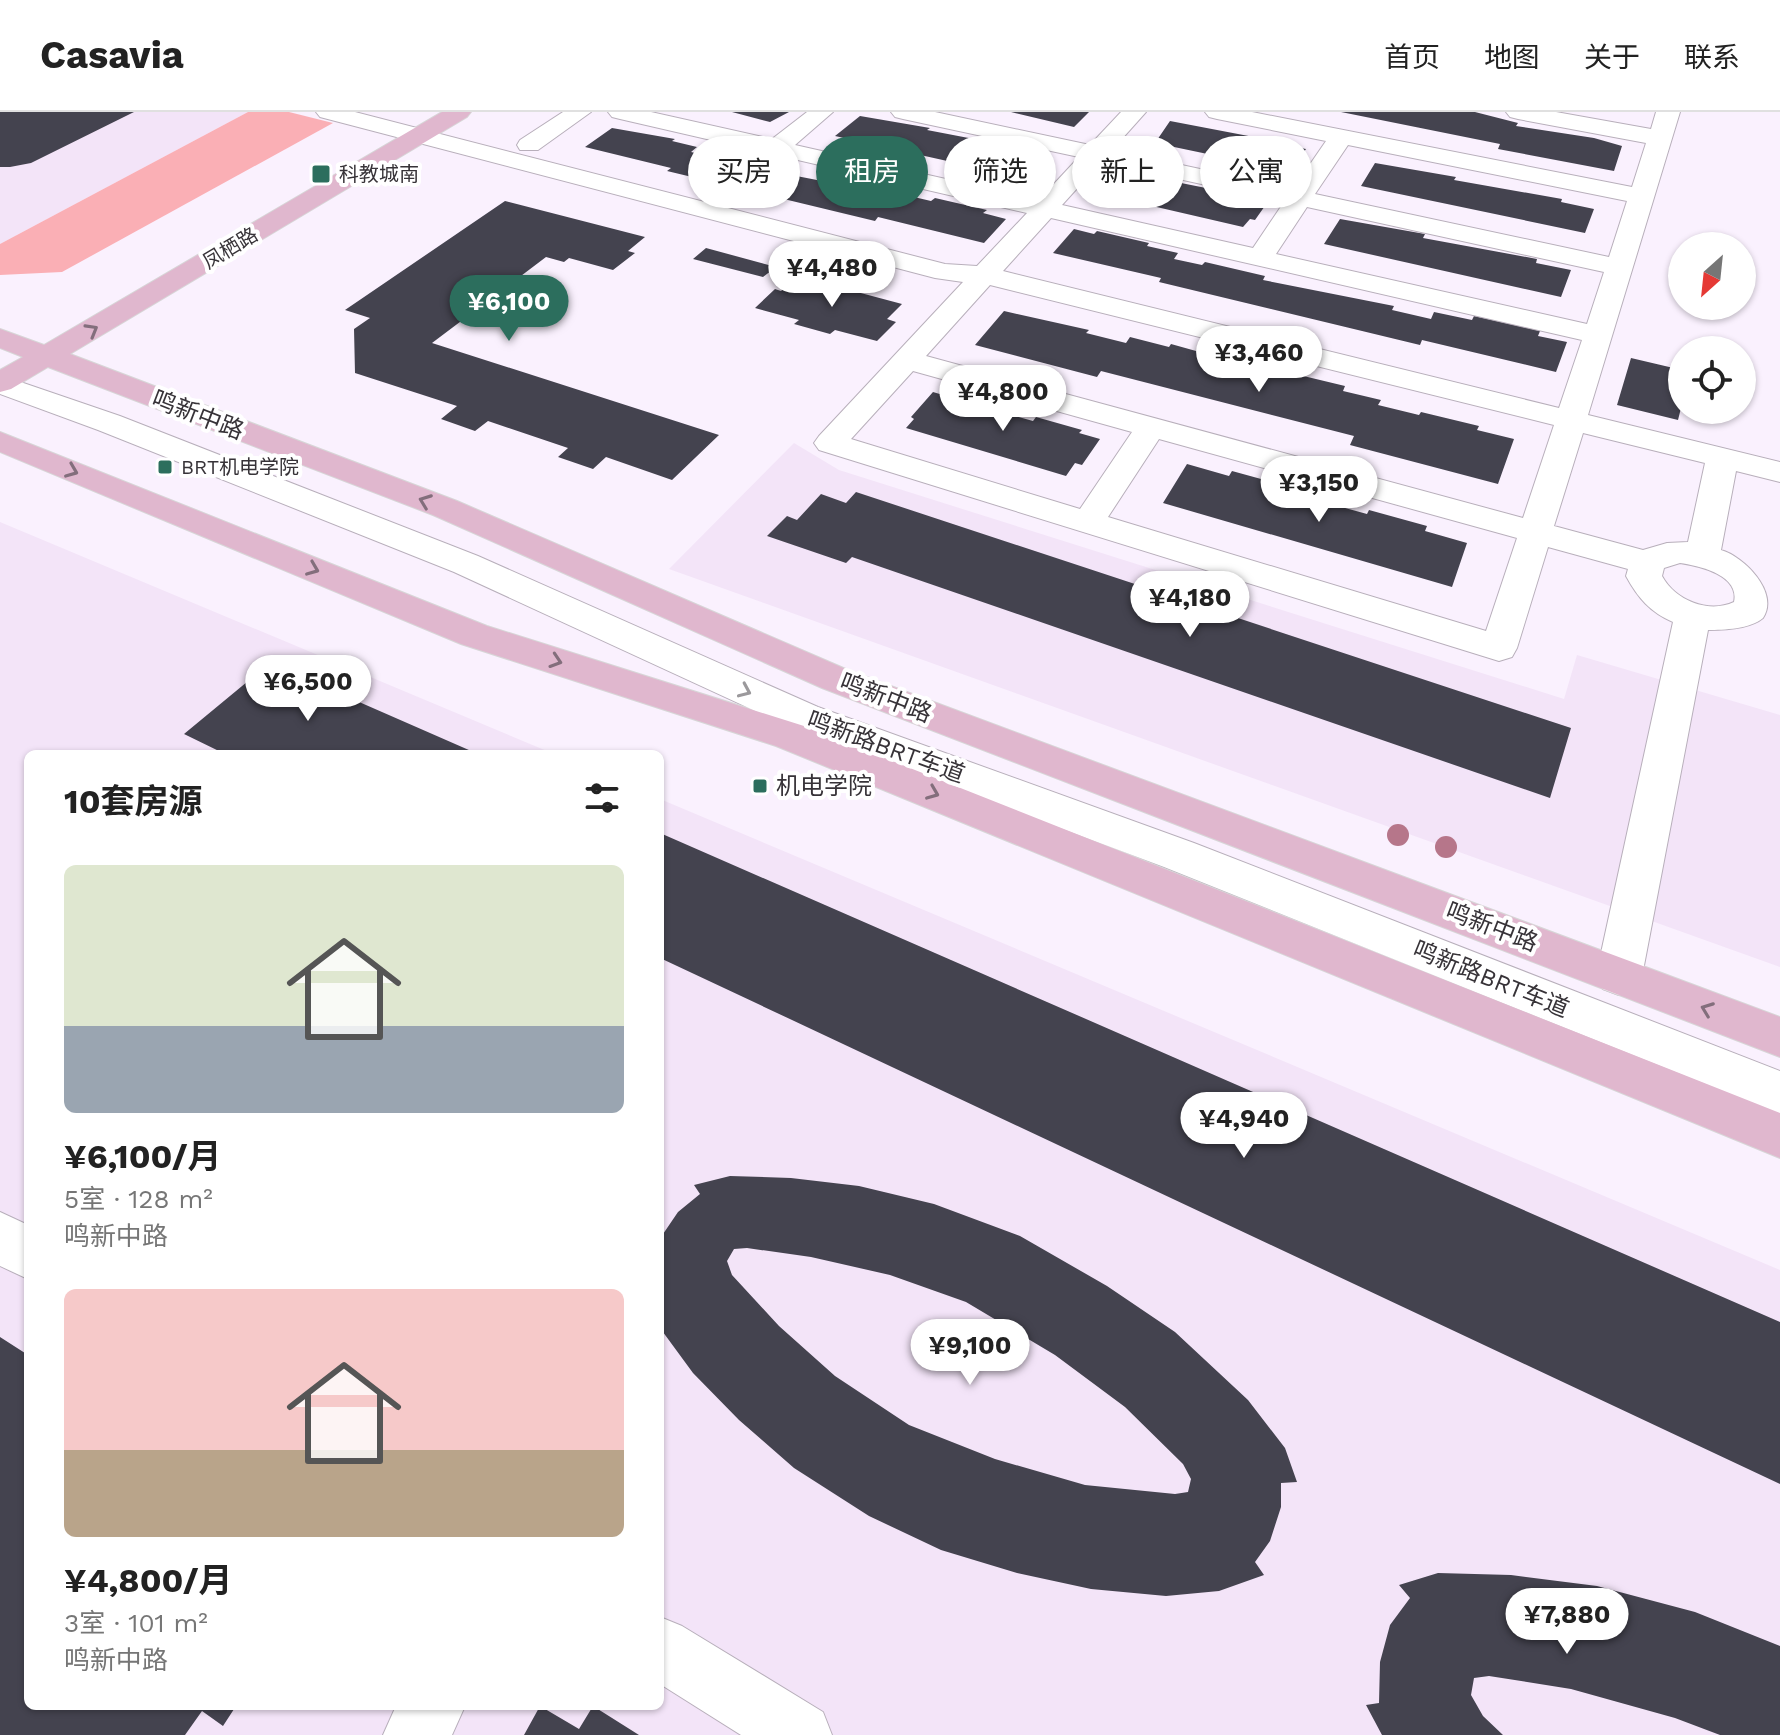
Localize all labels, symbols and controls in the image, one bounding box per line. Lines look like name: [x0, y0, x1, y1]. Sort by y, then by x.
text: Casavia: [40, 33, 184, 77]
text: 首页: [1384, 41, 1440, 74]
text: 地图: [1484, 41, 1540, 74]
text: 关于: [1584, 41, 1640, 74]
text: 联系: [1684, 41, 1740, 74]
chip: 买房: [688, 136, 800, 208]
chip: 租房: [816, 136, 928, 208]
chip: 筛选: [944, 136, 1056, 208]
chip: 新上: [1072, 136, 1184, 208]
chip: 公寓: [1200, 136, 1312, 208]
place label: 科教城南: [339, 162, 419, 186]
marker: 科教城南: [310, 163, 332, 185]
street label: 凤栖路: [198, 222, 262, 274]
north arrow: [1668, 232, 1756, 320]
map controls: [1668, 232, 1756, 424]
pin: ¥4,480: [767, 241, 897, 309]
text: ¥4,480: [786, 252, 878, 282]
pin: ¥6,100: [444, 275, 574, 343]
text: ¥6,100: [468, 286, 550, 316]
one-way arrow: [83, 324, 98, 340]
pin: ¥3,460: [1194, 326, 1324, 394]
button: locate: [1668, 336, 1756, 424]
text: ¥3,460: [1214, 337, 1304, 367]
pin: ¥4,800: [938, 365, 1068, 433]
text: ¥4,800: [957, 376, 1049, 406]
street label: 鸣新中路: [148, 385, 248, 445]
place label: BRT机电学院: [181, 455, 299, 479]
pin: ¥3,150: [1254, 456, 1384, 524]
marker: BRT机电学院: [156, 458, 174, 476]
one-way arrow: [64, 462, 78, 478]
text: ¥3,150: [1279, 467, 1359, 497]
one-way arrow: [418, 494, 432, 510]
one-way arrow: [305, 559, 319, 576]
pin: ¥4,180: [1125, 571, 1255, 639]
text: ¥4,180: [1148, 582, 1232, 612]
one-way arrow: [548, 651, 562, 667]
pin: ¥6,500: [243, 655, 373, 723]
text: ¥6,500: [263, 666, 353, 696]
street label: 鸣新中路: [836, 668, 936, 728]
one-way arrow: [737, 681, 751, 697]
street label: 鸣新路BRT车道: [803, 706, 969, 788]
place label: 机电学院: [776, 772, 872, 800]
icon: filters: [580, 776, 624, 820]
marker: 机电学院: [751, 777, 769, 795]
text: 10套房源: [64, 781, 203, 821]
one-way arrow: [925, 784, 939, 800]
street label: 鸣新中路: [1442, 897, 1542, 957]
icon: home: [272, 917, 416, 1061]
street label: 鸣新路BRT车道: [1409, 935, 1573, 1023]
one-way arrow: [1701, 1002, 1715, 1019]
pin: ¥4,940: [1179, 1092, 1309, 1160]
text: ¥4,940: [1198, 1103, 1290, 1133]
text: ¥6,100/月: [64, 1136, 222, 1176]
text: 5室 · 128 m²: [64, 1184, 213, 1214]
text: 鸣新中路: [64, 1221, 168, 1251]
pin: ¥9,100: [905, 1319, 1035, 1387]
text: ¥9,100: [929, 1330, 1011, 1360]
icon: home: [272, 1341, 416, 1485]
text: ¥4,800/月: [64, 1560, 233, 1600]
pin: ¥7,880: [1502, 1588, 1632, 1656]
text: ¥7,880: [1524, 1599, 1610, 1629]
text: 3室 · 101 m²: [64, 1608, 208, 1638]
text: 鸣新中路: [64, 1645, 168, 1675]

